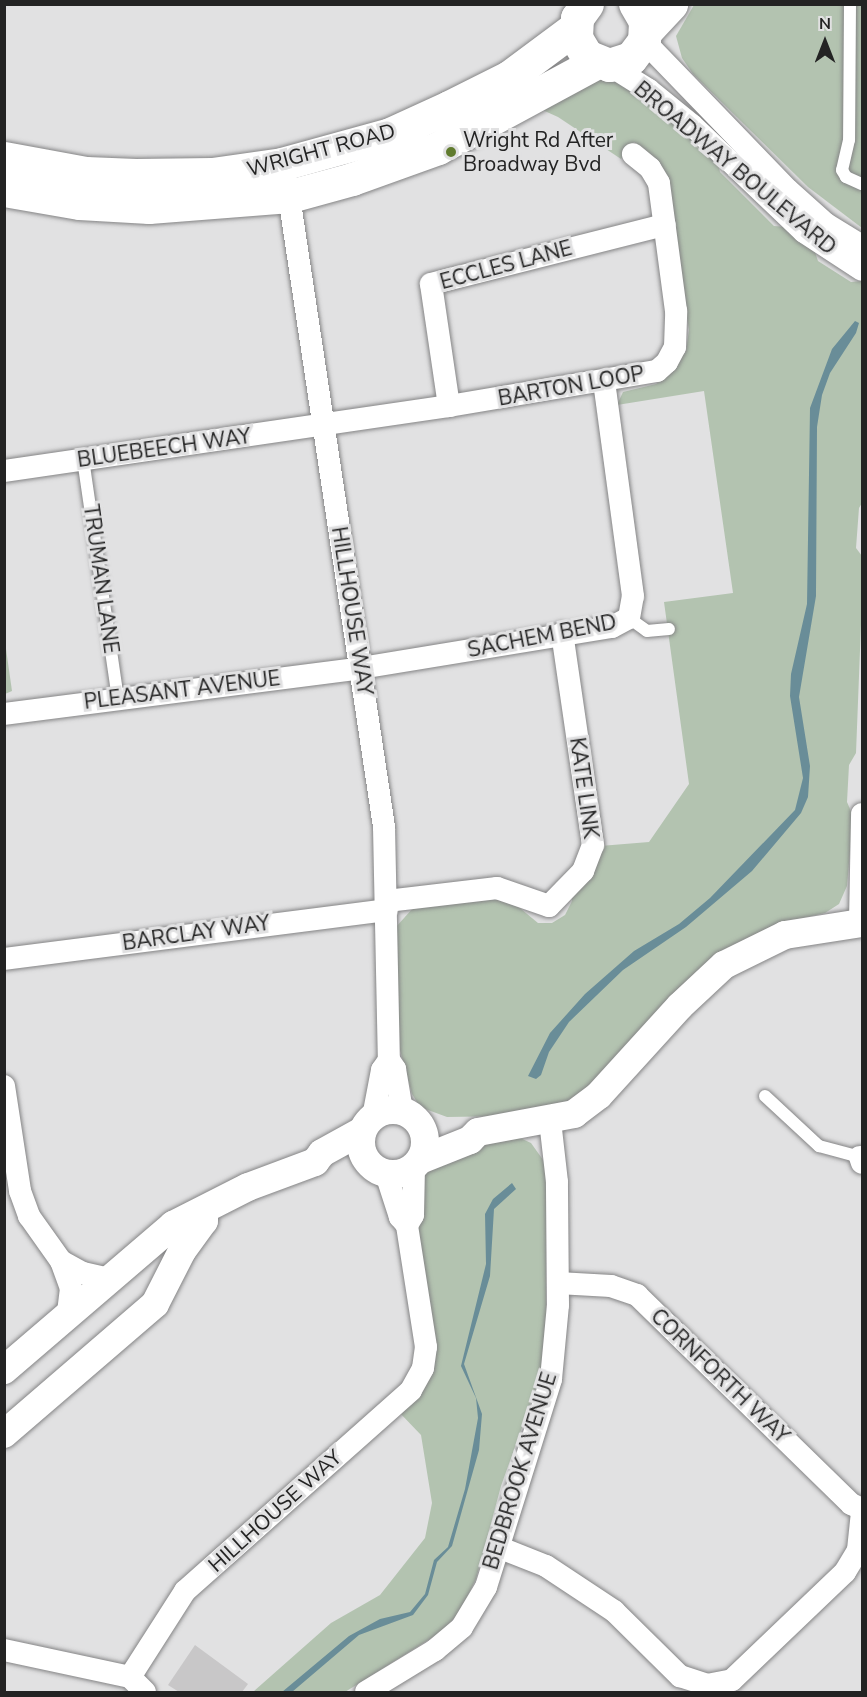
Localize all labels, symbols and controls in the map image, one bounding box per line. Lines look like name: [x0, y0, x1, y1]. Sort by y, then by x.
north arrow: [795, 12, 855, 72]
text: N: [819, 13, 831, 35]
street label: BROADWAY BOULEVARD: [629, 76, 841, 260]
street label: WRIGHT ROAD: [244, 118, 398, 182]
place label: Wright Rd After Broadway Bvd: [463, 127, 613, 177]
marker: Wright Rd After Broadway Bvd: [444, 145, 458, 159]
street label: ECCLES LANE: [437, 235, 575, 295]
street label: BARTON LOOP: [496, 361, 646, 411]
street label: BLUEBEECH WAY: [76, 423, 252, 473]
street label: TRUMAN LANE: [78, 503, 124, 655]
street label: HILLHOUSE WAY: [326, 525, 378, 697]
street label: SACHEM BEND: [465, 609, 619, 663]
street label: PLEASANT AVENUE: [82, 665, 282, 715]
street label: KATE LINK: [564, 736, 604, 840]
street label: BARCLAY WAY: [121, 910, 271, 956]
street label: CORNFORTH WAY: [646, 1303, 794, 1449]
street label: BEDBROOK AVENUE: [478, 1369, 562, 1573]
street label: HILLHOUSE WAY: [203, 1445, 347, 1577]

